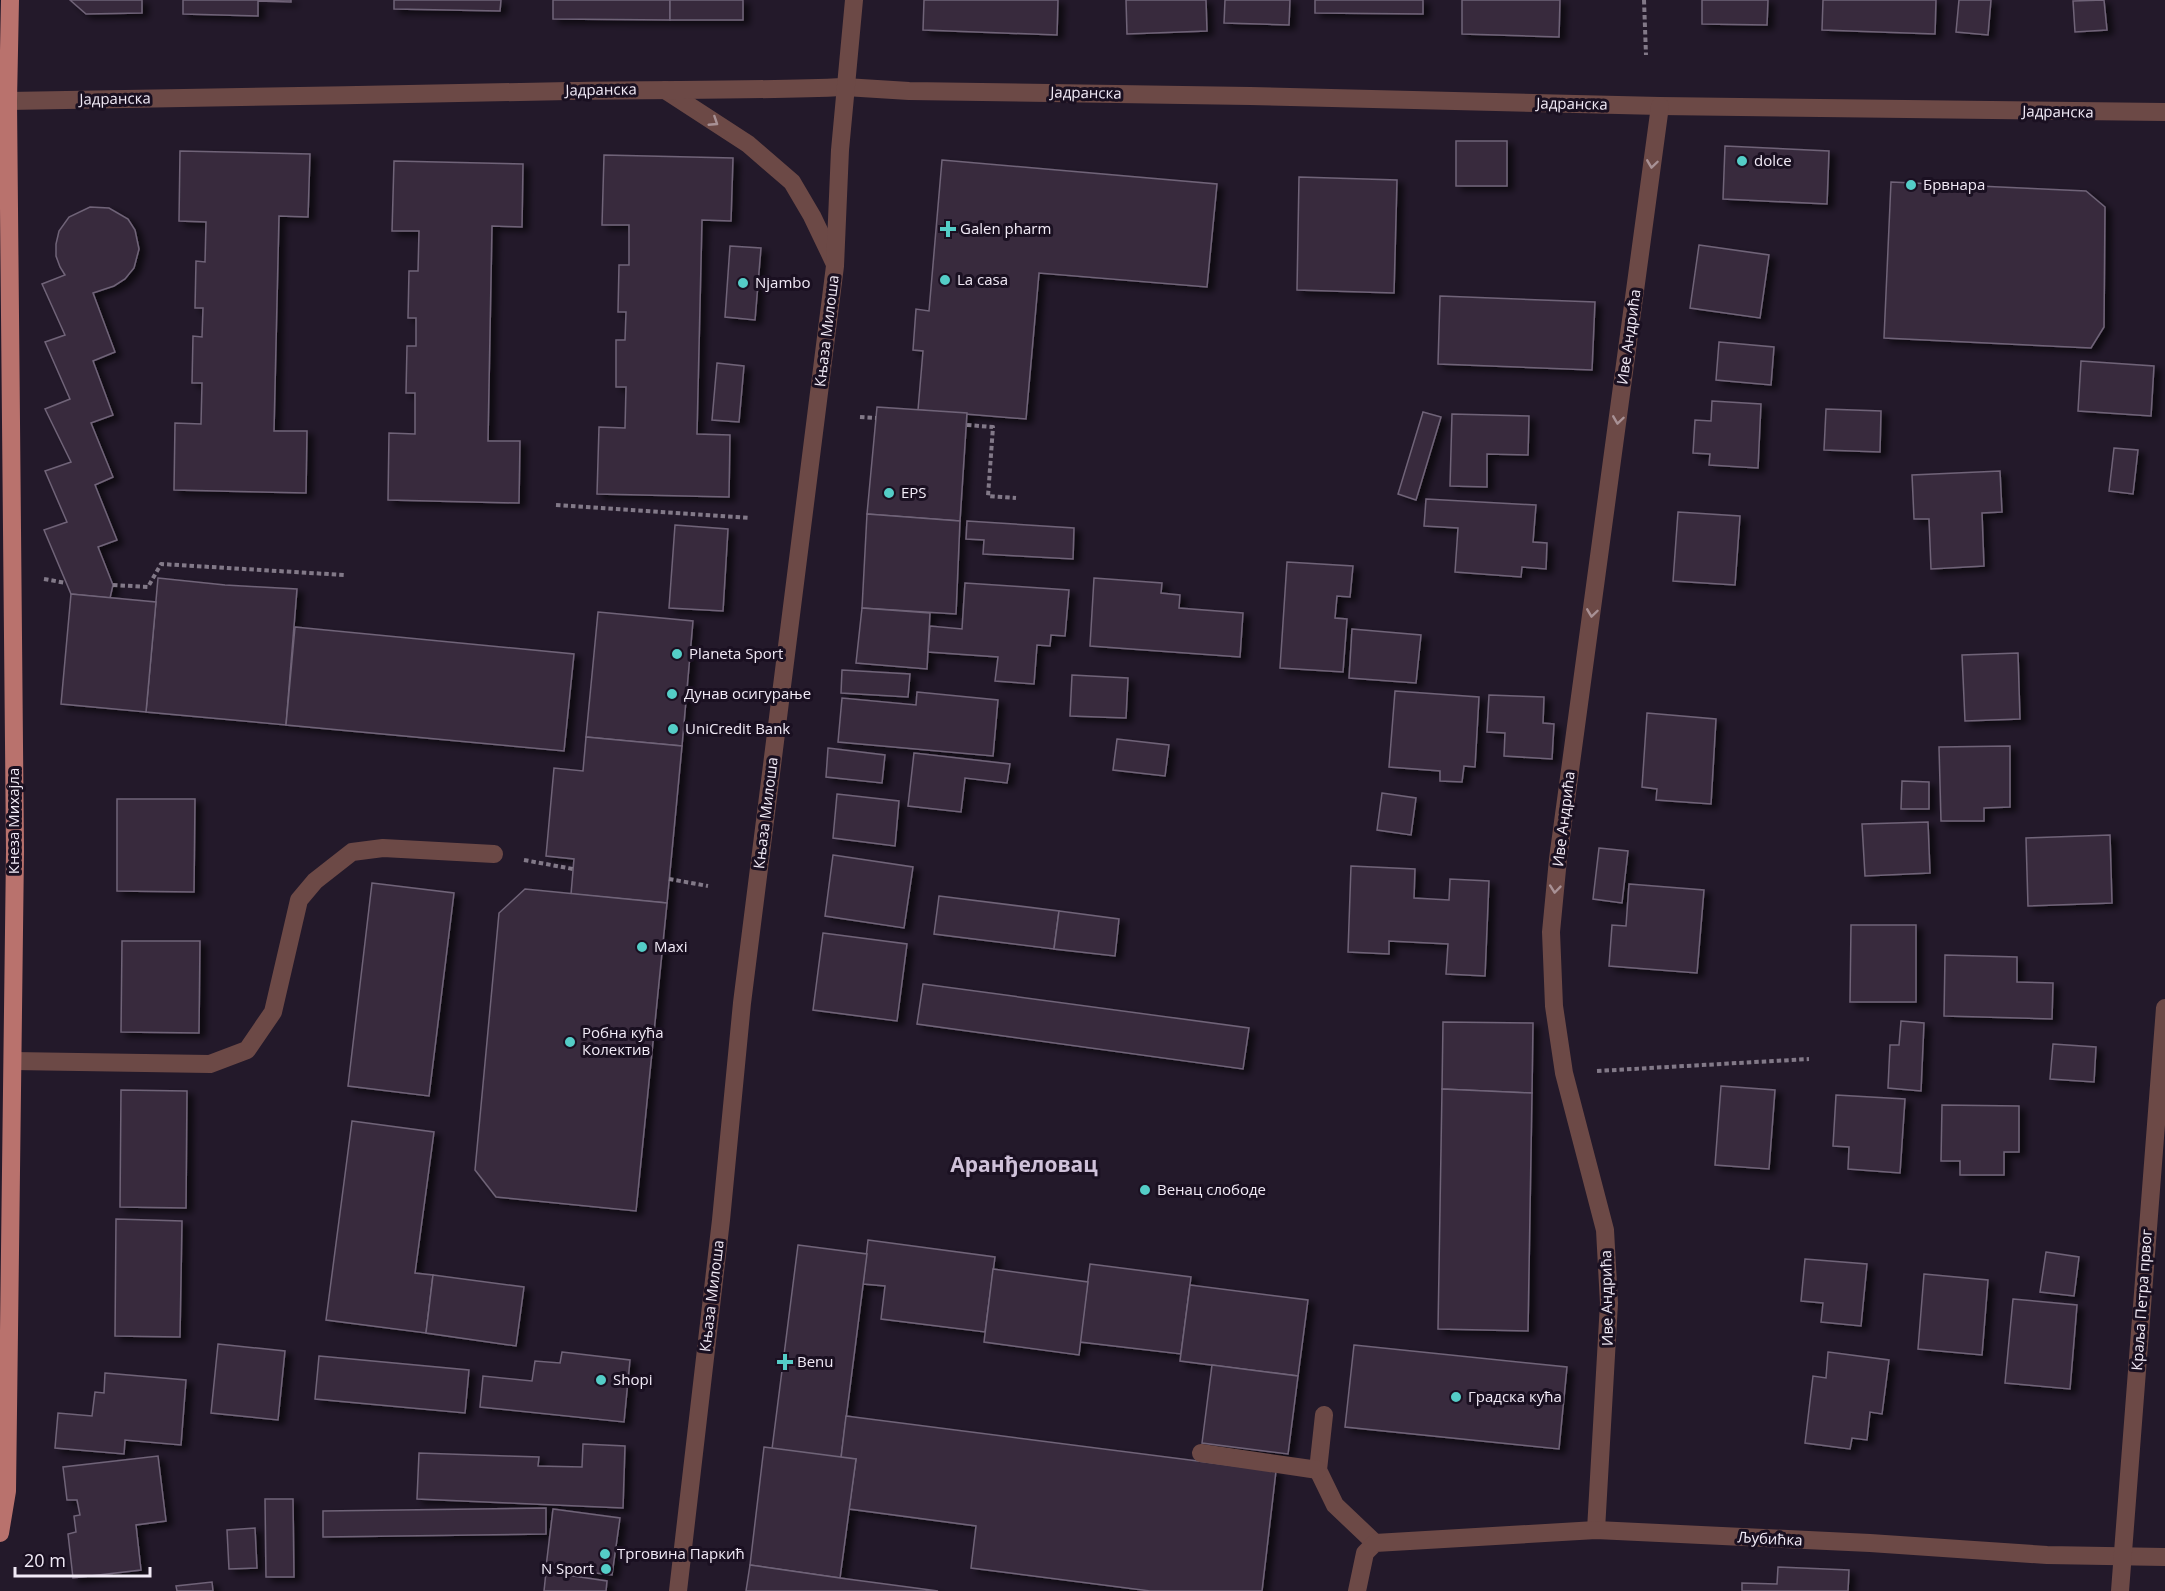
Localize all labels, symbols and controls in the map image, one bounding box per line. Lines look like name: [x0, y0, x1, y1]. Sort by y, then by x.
street label: Јадранска: [563, 78, 637, 100]
street label: Јадранска: [1048, 81, 1122, 103]
street label: Јадранска: [77, 87, 151, 109]
street label: Јадранска: [1534, 92, 1608, 114]
street label: Јадранска: [2020, 100, 2094, 122]
one-way arrow: [708, 114, 718, 126]
place label: dolce: [1754, 150, 1792, 170]
marker: dolce: [1735, 154, 1749, 168]
one-way arrow: [1647, 159, 1659, 168]
place label: Брвнара: [1923, 174, 1985, 194]
marker: Брвнара: [1904, 178, 1918, 192]
place label: Galen pharm: [960, 218, 1051, 238]
marker: Galen pharm: [941, 222, 955, 236]
place label: La casa: [957, 269, 1008, 289]
place label: Njambo: [755, 272, 811, 292]
marker: La casa: [938, 273, 952, 287]
street label: Књаза Милоша: [809, 274, 843, 388]
marker: Njambo: [736, 276, 750, 290]
street label: Иве Андрића: [1611, 288, 1645, 386]
one-way arrow: [1612, 415, 1624, 424]
place label: EPS: [901, 482, 927, 502]
marker: EPS: [882, 486, 896, 500]
one-way arrow: [1586, 608, 1598, 617]
place label: Planeta Sport: [689, 643, 783, 663]
marker: Planeta Sport: [670, 647, 684, 661]
place label: Дунав осигурање: [684, 683, 811, 703]
marker: Дунав осигурање: [665, 687, 679, 701]
place label: UniCredit Bank: [685, 718, 790, 738]
marker: UniCredit Bank: [666, 722, 680, 736]
street label: Књаза Милоша: [748, 756, 782, 870]
street label: Кнеза Михајла: [3, 768, 23, 874]
street label: Иве Андрића: [1547, 770, 1579, 868]
one-way arrow: [1549, 885, 1562, 894]
place label: Maxi: [654, 936, 687, 956]
marker: Maxi: [635, 940, 649, 954]
place label: Робна кућа Колектив: [582, 1022, 664, 1059]
marker: Робна кућа Колектив: [563, 1035, 577, 1049]
district label: Аранђеловац: [950, 1150, 1098, 1178]
place label: Венац слободе: [1157, 1179, 1266, 1199]
marker: Венац слободе: [1138, 1183, 1152, 1197]
street label: Краља Петра првог: [2126, 1228, 2156, 1371]
street label: Књаза Милоша: [694, 1239, 728, 1353]
street label: Иве Андрића: [1595, 1250, 1617, 1346]
place label: Benu: [797, 1351, 834, 1371]
marker: Benu: [778, 1355, 792, 1369]
place label: Shopi: [613, 1369, 652, 1389]
marker: Shopi: [594, 1373, 608, 1387]
place label: Градска кућа: [1468, 1386, 1562, 1406]
marker: Градска кућа: [1449, 1390, 1463, 1404]
street label: Љубићка: [1737, 1526, 1803, 1550]
scale bar: [15, 1540, 150, 1578]
place label: Трговина Паркић: [617, 1543, 745, 1563]
marker: Трговина Паркић: [598, 1547, 612, 1561]
text: 20 m: [24, 1548, 66, 1572]
place label: N Sport: [541, 1558, 594, 1578]
marker: N Sport: [599, 1562, 613, 1576]

